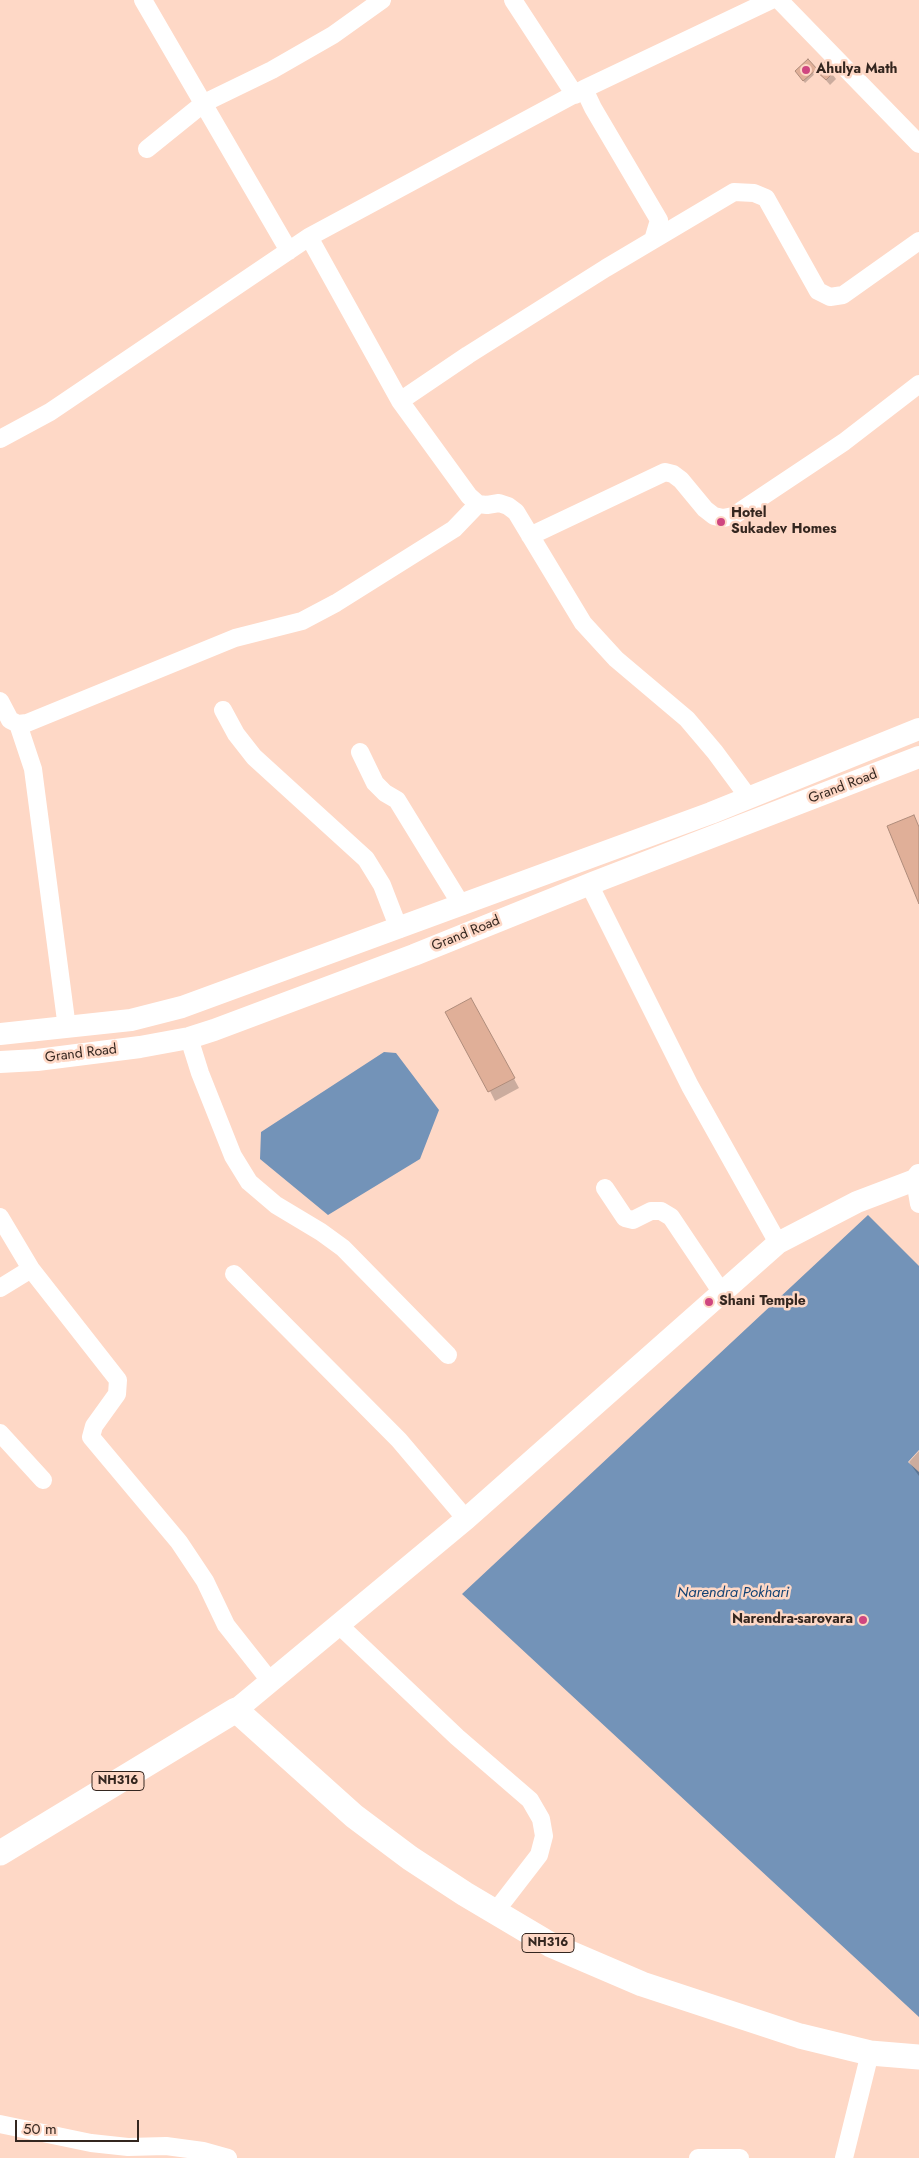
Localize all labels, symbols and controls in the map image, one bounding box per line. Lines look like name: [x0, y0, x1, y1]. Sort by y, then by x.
place label: Ahulya Math: [816, 62, 898, 78]
marker: Ahulya Math: [800, 64, 812, 76]
place label: Hotel Sukadev Homes: [731, 506, 837, 538]
marker: Hotel Sukadev Homes: [715, 516, 727, 528]
street label: Grand Road: [806, 766, 880, 808]
street label: Grand Road: [429, 913, 503, 955]
street label: Grand Road: [44, 1041, 118, 1067]
place label: Shani Temple: [719, 1294, 806, 1310]
marker: Shani Temple: [703, 1296, 715, 1308]
water label: Narendra Pokhari: [677, 1584, 789, 1602]
place label: Narendra-sarovara: [732, 1612, 853, 1628]
marker: Narendra-sarovara: [857, 1614, 869, 1626]
road number: NH316: [92, 1772, 144, 1790]
road number: NH316: [522, 1934, 574, 1952]
scale bar: [18, 2110, 141, 2142]
text: 50 m: [23, 2118, 57, 2140]

